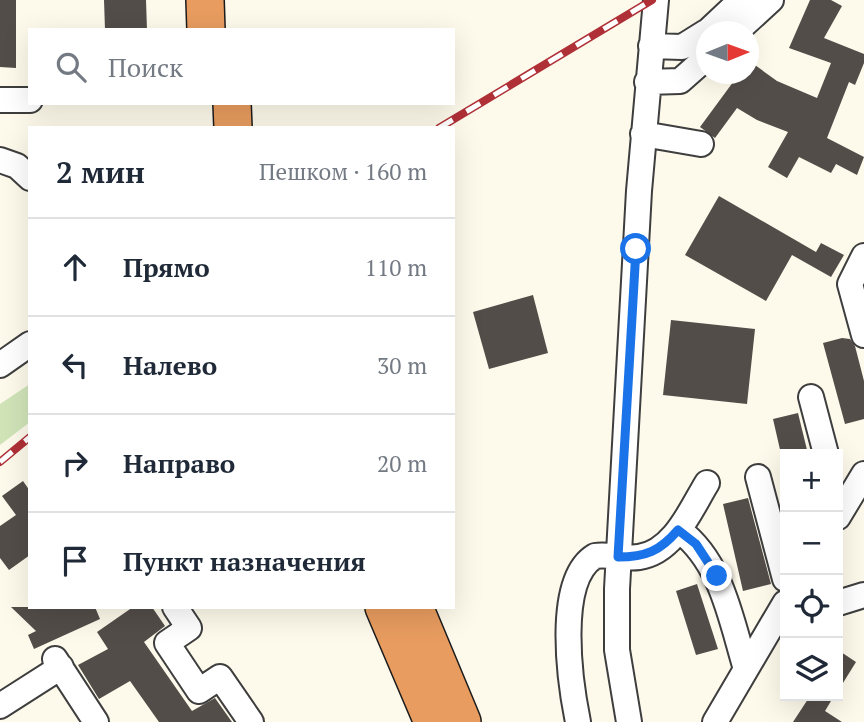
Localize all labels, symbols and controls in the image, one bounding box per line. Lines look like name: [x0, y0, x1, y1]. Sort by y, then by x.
north arrow: [696, 21, 759, 84]
search box: [28, 28, 455, 105]
icon: search: [52, 48, 90, 86]
text: Поиск: [108, 50, 183, 84]
text: 2 мин: [56, 152, 145, 192]
text: Пешком · 160 m: [259, 156, 427, 187]
route start: [620, 233, 651, 264]
icon: ahead: [56, 248, 94, 286]
text: Прямо: [123, 250, 210, 284]
text: 110 m: [365, 252, 427, 283]
icon: left: [56, 346, 94, 384]
text: Налево: [123, 348, 217, 382]
text: 30 m: [377, 350, 427, 381]
icon: right: [56, 444, 94, 482]
text: Направо: [123, 446, 235, 480]
text: 20 m: [377, 448, 427, 479]
map controls: [780, 449, 843, 701]
button: +: [780, 449, 843, 512]
button: −: [780, 512, 843, 575]
icon: arrive: [56, 542, 94, 580]
text: Пункт назначения: [123, 544, 366, 578]
route end: [701, 560, 732, 591]
button: locate: [780, 575, 843, 638]
button: layers: [780, 638, 843, 701]

